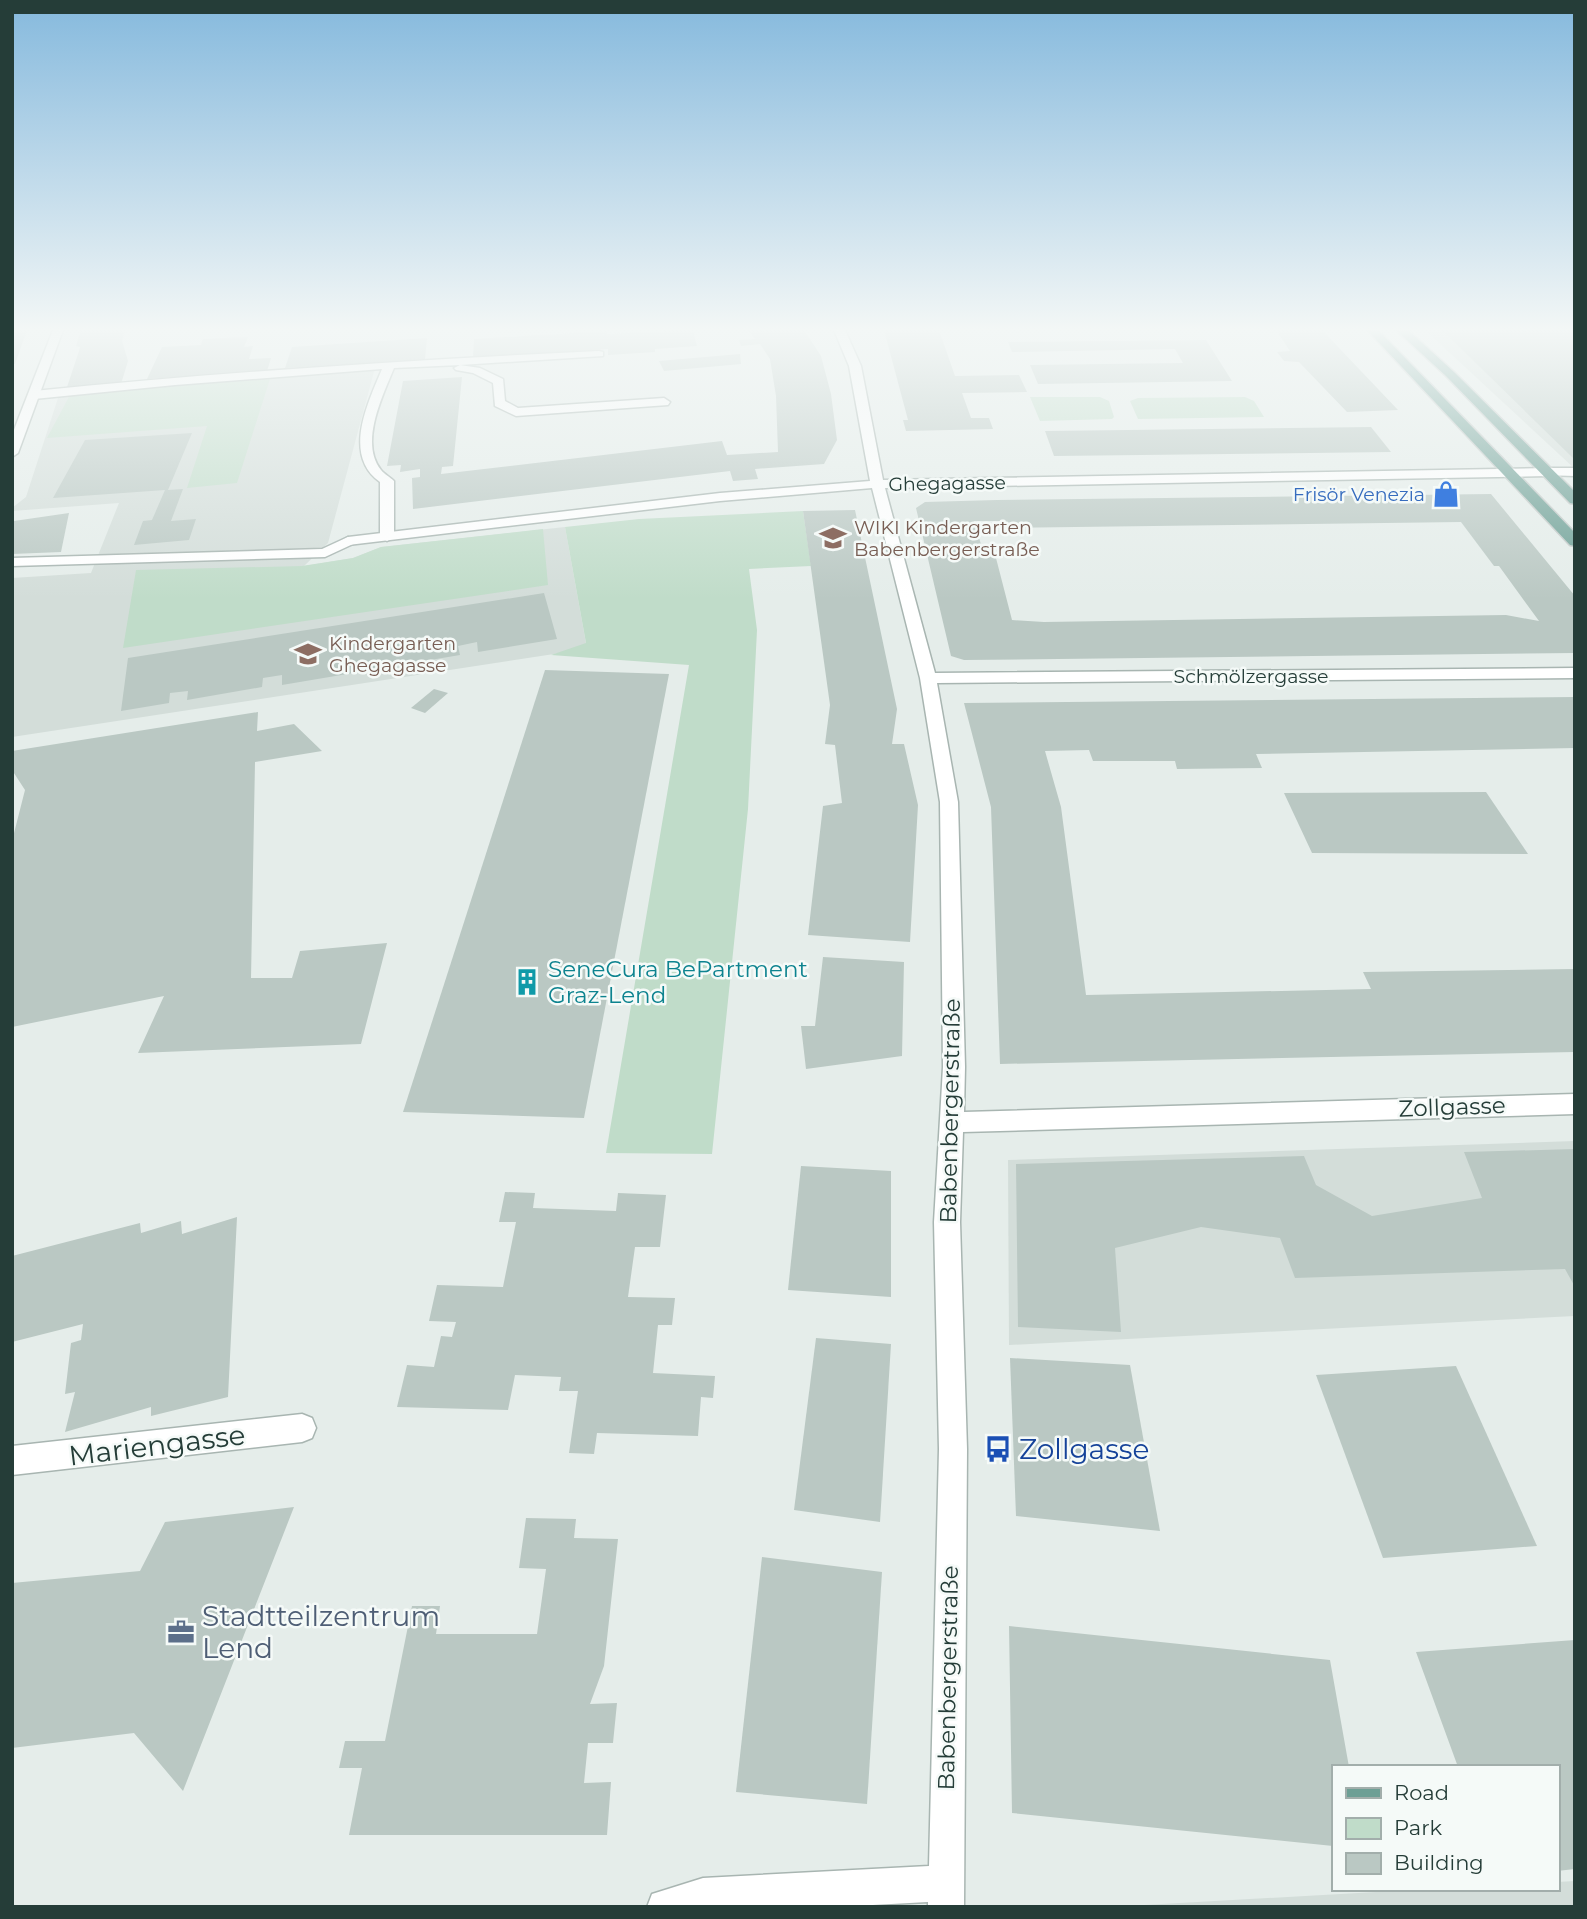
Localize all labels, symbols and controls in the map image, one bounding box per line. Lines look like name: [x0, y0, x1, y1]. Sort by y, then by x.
street label: Ghegagasse: [888, 471, 1006, 496]
shop icon: Frisör Venezia: [1431, 479, 1461, 509]
place label: Frisör Venezia: [1293, 483, 1425, 506]
place label: WIKI Kindergarten Babenbergerstraße: [854, 516, 1040, 561]
school or university icon: WIKI Kindergarten Babenbergerstraße: [818, 523, 848, 553]
place label: Kindergarten Ghegagasse: [329, 632, 456, 677]
school or university icon: Kindergarten Ghegagasse: [293, 639, 323, 669]
street label: Schmölzergasse: [1174, 665, 1328, 688]
place label: SeneCura BePartment Graz-Lend: [548, 955, 808, 1009]
building icon: SeneCura BePartment Graz-Lend: [512, 967, 542, 997]
street label: Babenbergerstraße: [934, 998, 966, 1224]
street label: Zollgasse: [1398, 1091, 1506, 1123]
street label: Mariengasse: [67, 1417, 247, 1473]
place label: Zollgasse: [1019, 1432, 1149, 1466]
bus stop icon: Zollgasse: [983, 1434, 1013, 1464]
street label: Babenbergerstraße: [932, 1565, 964, 1791]
place label: Stadtteilzentrum Lend: [202, 1599, 440, 1665]
office icon: Stadtteilzentrum Lend: [166, 1617, 196, 1647]
legend: [1332, 1765, 1559, 1891]
text: Road: [1394, 1780, 1449, 1805]
text: Park: [1394, 1815, 1442, 1840]
text: Building: [1394, 1850, 1484, 1875]

